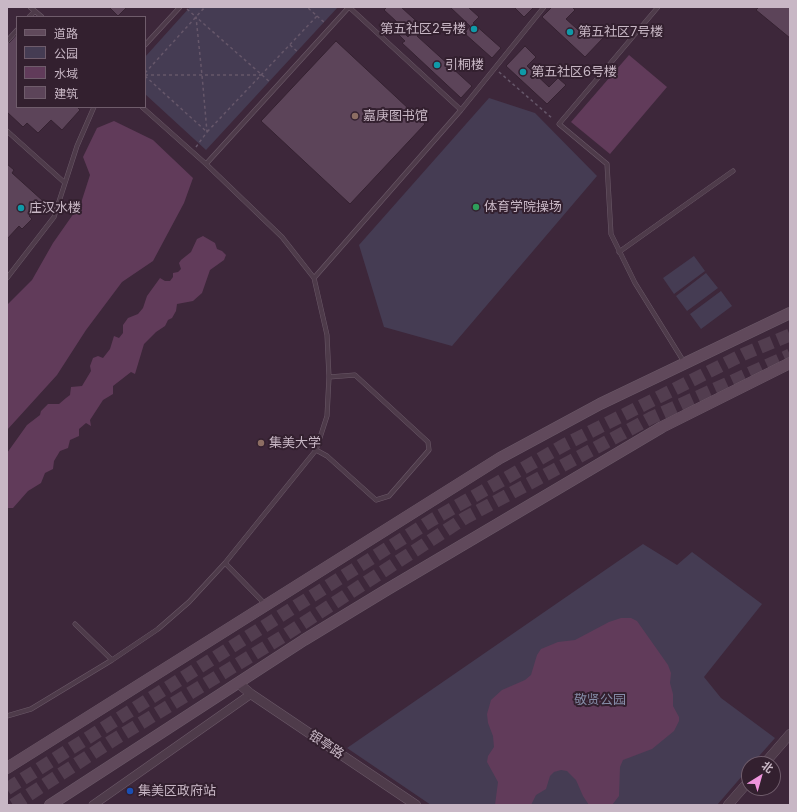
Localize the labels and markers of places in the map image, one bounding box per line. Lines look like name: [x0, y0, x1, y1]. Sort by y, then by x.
place label: 第五社区2号楼: [380, 21, 466, 37]
marker: 第五社区2号楼: [469, 24, 479, 34]
place label: 第五社区7号楼: [578, 24, 663, 40]
marker: 第五社区7号楼: [565, 27, 575, 37]
place label: 引桐楼: [445, 57, 484, 73]
marker: 引桐楼: [432, 60, 442, 70]
place label: 第五社区6号楼: [531, 64, 617, 80]
marker: 第五社区6号楼: [518, 67, 528, 77]
place label: 嘉庚图书馆: [363, 108, 428, 124]
marker: 嘉庚图书馆: [350, 111, 360, 121]
place label: 体育学院操场: [484, 199, 562, 215]
place label: 庄汉水楼: [29, 200, 81, 216]
marker: 体育学院操场: [471, 202, 481, 212]
marker: 庄汉水楼: [16, 203, 26, 213]
place label: 集美大学: [269, 435, 321, 451]
marker: 集美大学: [256, 438, 266, 448]
place label: 集美区政府站: [138, 783, 216, 799]
marker: 集美区政府站: [125, 786, 135, 796]

